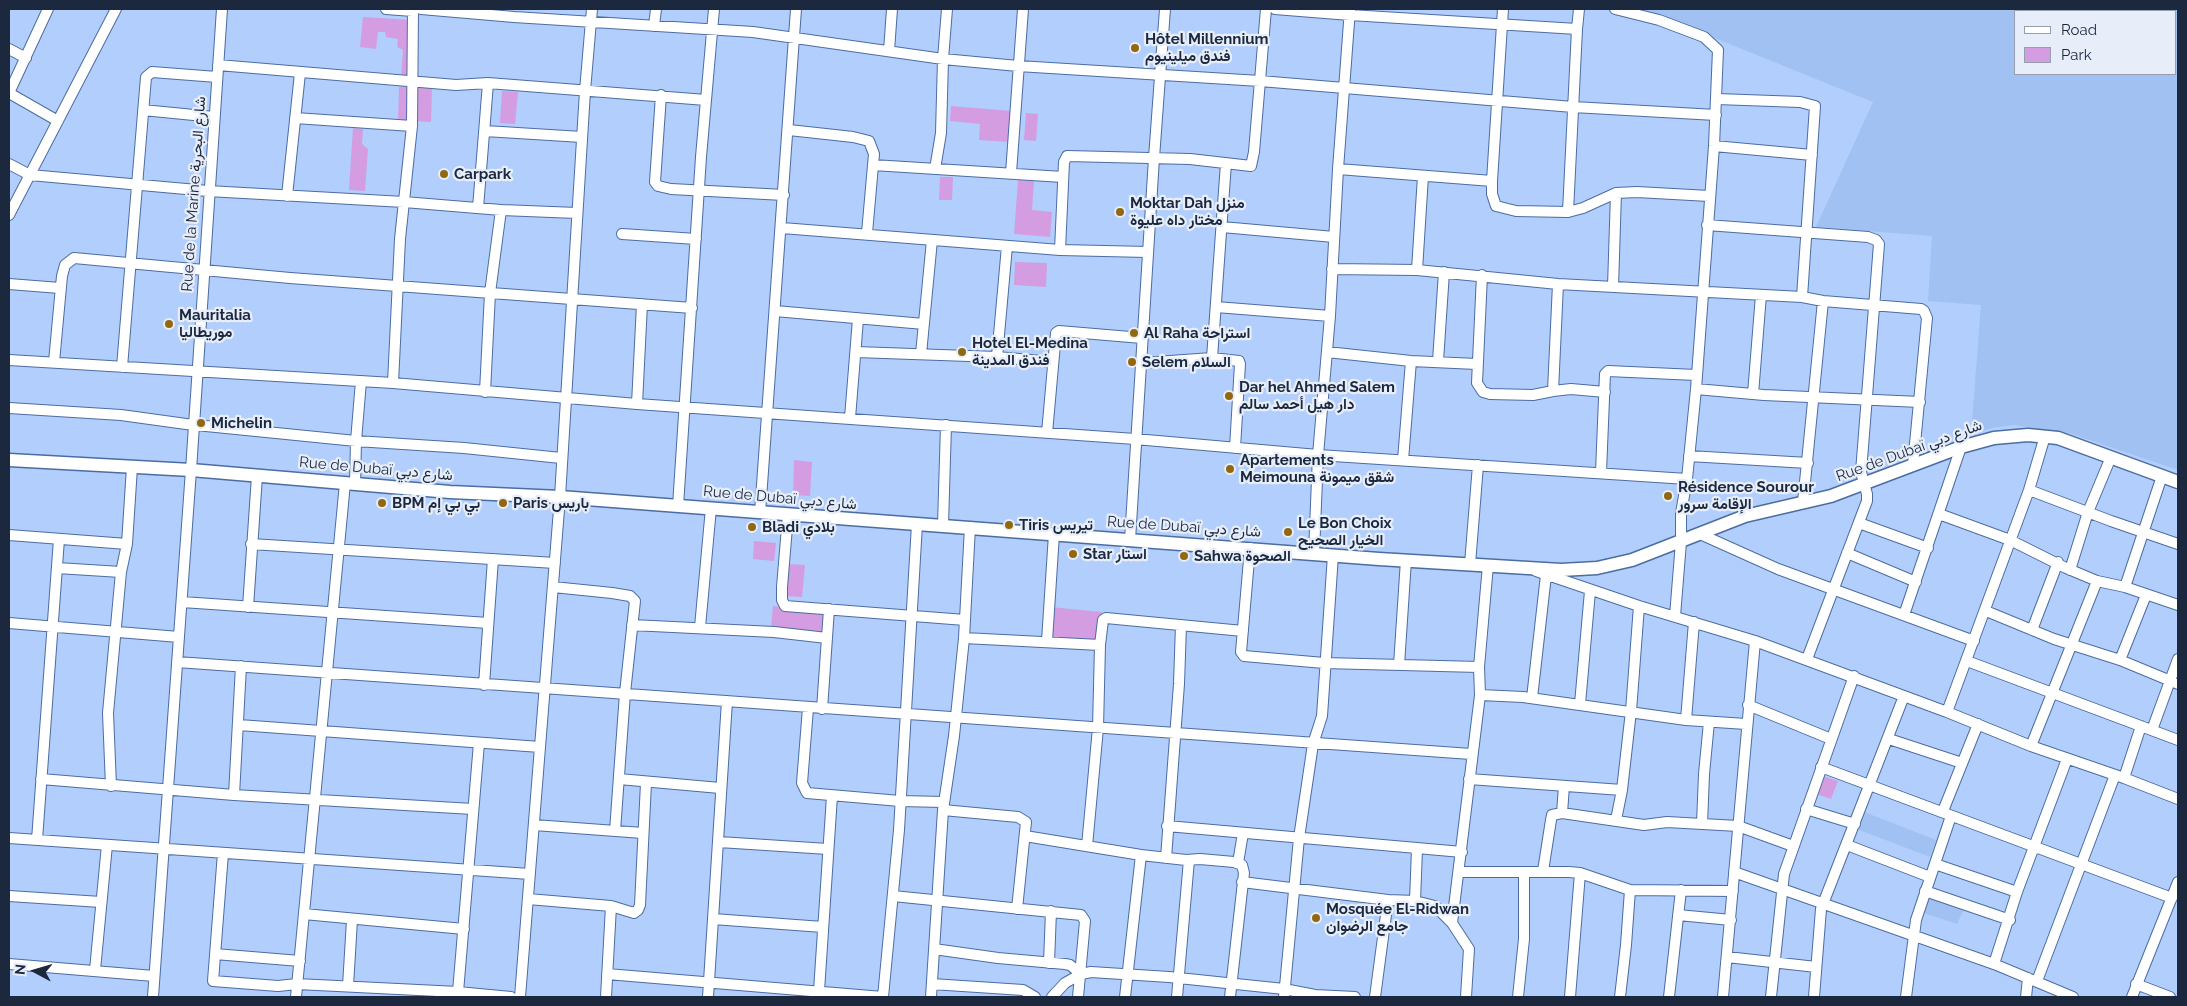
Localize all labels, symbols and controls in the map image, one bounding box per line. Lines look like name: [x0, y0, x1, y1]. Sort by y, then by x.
legend: [2014, 10, 2177, 75]
text: Road: [2061, 21, 2097, 39]
place label: Hôtel Millennium فندق ميلينيوم: [1145, 30, 1268, 65]
marker: Hôtel Millennium فندق ميلينيوم: [1129, 42, 1141, 54]
text: Park: [2061, 46, 2092, 64]
street label: Rue de la Marine شارع البحرية: [178, 96, 210, 292]
place label: Carpark: [454, 165, 511, 183]
marker: Carpark: [438, 168, 450, 180]
place label: Moktar Dah منزل مختار داه عليوة: [1130, 194, 1245, 229]
marker: Moktar Dah منزل مختار داه عليوة: [1114, 206, 1126, 218]
place label: Mauritalia موريطاليا: [179, 306, 251, 341]
marker: Mauritalia موريطاليا: [163, 318, 175, 330]
place label: Al Raha استراحة: [1144, 324, 1250, 342]
marker: Al Raha استراحة: [1128, 327, 1140, 339]
place label: Hotel El-Medina فندق المدينة: [972, 334, 1088, 369]
marker: Hotel El-Medina فندق المدينة: [956, 346, 968, 358]
place label: Selem السلام: [1142, 353, 1231, 371]
marker: Selem السلام: [1126, 356, 1138, 368]
place label: Dar hel Ahmed Salem دار هيل أحمد سالم: [1239, 378, 1395, 413]
marker: Dar hel Ahmed Salem دار هيل أحمد سالم: [1223, 390, 1235, 402]
place label: Michelin: [211, 414, 272, 432]
street label: Rue de Dubaï شارع دبي: [1834, 416, 1984, 486]
marker: Michelin: [195, 417, 207, 429]
place label: Apartements Meimouna شقق ميمونة: [1240, 451, 1394, 486]
street label: Rue de Dubaï شارع دبي: [298, 453, 454, 485]
marker: Apartements Meimouna شقق ميمونة: [1224, 463, 1236, 475]
place label: Résidence Sourour الإقامة سرور: [1678, 478, 1814, 513]
street label: Rue de Dubaï شارع دبي: [702, 482, 858, 514]
marker: Résidence Sourour الإقامة سرور: [1662, 490, 1674, 502]
place label: BPM بي بي إم: [392, 494, 480, 512]
place label: Paris باريس: [513, 494, 589, 512]
marker: BPM بي بي إم: [376, 497, 388, 509]
marker: Paris باريس: [497, 497, 509, 509]
street label: Rue de Dubaï شارع دبي: [1107, 513, 1261, 541]
place label: Le Bon Choix الخيار الصحيح: [1298, 514, 1391, 549]
place label: Tiris تيريس: [1019, 516, 1093, 534]
place label: Bladi بلادي: [762, 518, 835, 536]
marker: Tiris تيريس: [1003, 519, 1015, 531]
marker: Bladi بلادي: [746, 521, 758, 533]
marker: Le Bon Choix الخيار الصحيح: [1282, 526, 1294, 538]
place label: Star استار: [1083, 545, 1147, 563]
place label: Sahwa الصحوة: [1194, 547, 1291, 565]
marker: Star استار: [1067, 548, 1079, 560]
marker: Sahwa الصحوة: [1178, 550, 1190, 562]
place label: Mosquée El-Ridwan جامع الرضوان: [1326, 900, 1469, 935]
marker: Mosquée El-Ridwan جامع الرضوان: [1310, 912, 1322, 924]
north arrow: [10, 946, 60, 996]
text: N: [12, 963, 29, 976]

